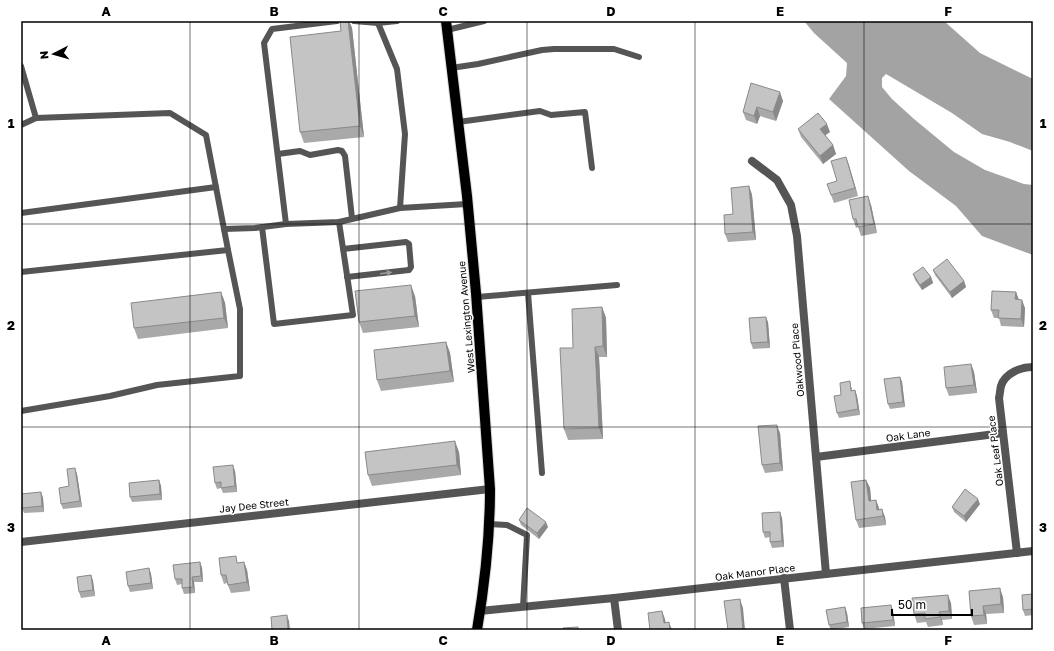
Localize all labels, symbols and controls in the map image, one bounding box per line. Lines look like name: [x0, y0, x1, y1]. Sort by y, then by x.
text: A: [101, 3, 111, 19]
text: B: [269, 3, 279, 19]
text: C: [438, 3, 448, 19]
text: D: [606, 3, 616, 19]
text: E: [776, 3, 784, 19]
text: F: [944, 3, 952, 19]
north arrow: [34, 34, 74, 74]
text: N: [37, 50, 50, 60]
text: 1: [8, 115, 15, 131]
text: 1: [1040, 115, 1047, 131]
street label: West Lexington Avenue: [455, 260, 477, 374]
one-way arrow: [380, 270, 392, 276]
text: 2: [7, 317, 15, 333]
text: 2: [1039, 317, 1047, 333]
street label: Oakwood Place: [788, 322, 806, 397]
street label: Oak Leaf Place: [985, 415, 1005, 487]
street label: Oak Lane: [885, 426, 931, 444]
street label: Jay Dee Street: [219, 495, 289, 515]
text: 3: [7, 519, 15, 535]
text: 3: [1039, 519, 1047, 535]
street label: Oak Manor Place: [714, 561, 796, 583]
scale bar: [892, 591, 972, 617]
text: 50 m: [898, 597, 926, 612]
text: A: [101, 632, 111, 648]
text: B: [269, 632, 279, 648]
text: C: [438, 632, 448, 648]
text: D: [606, 632, 616, 648]
text: E: [776, 632, 784, 648]
text: F: [944, 632, 952, 648]

